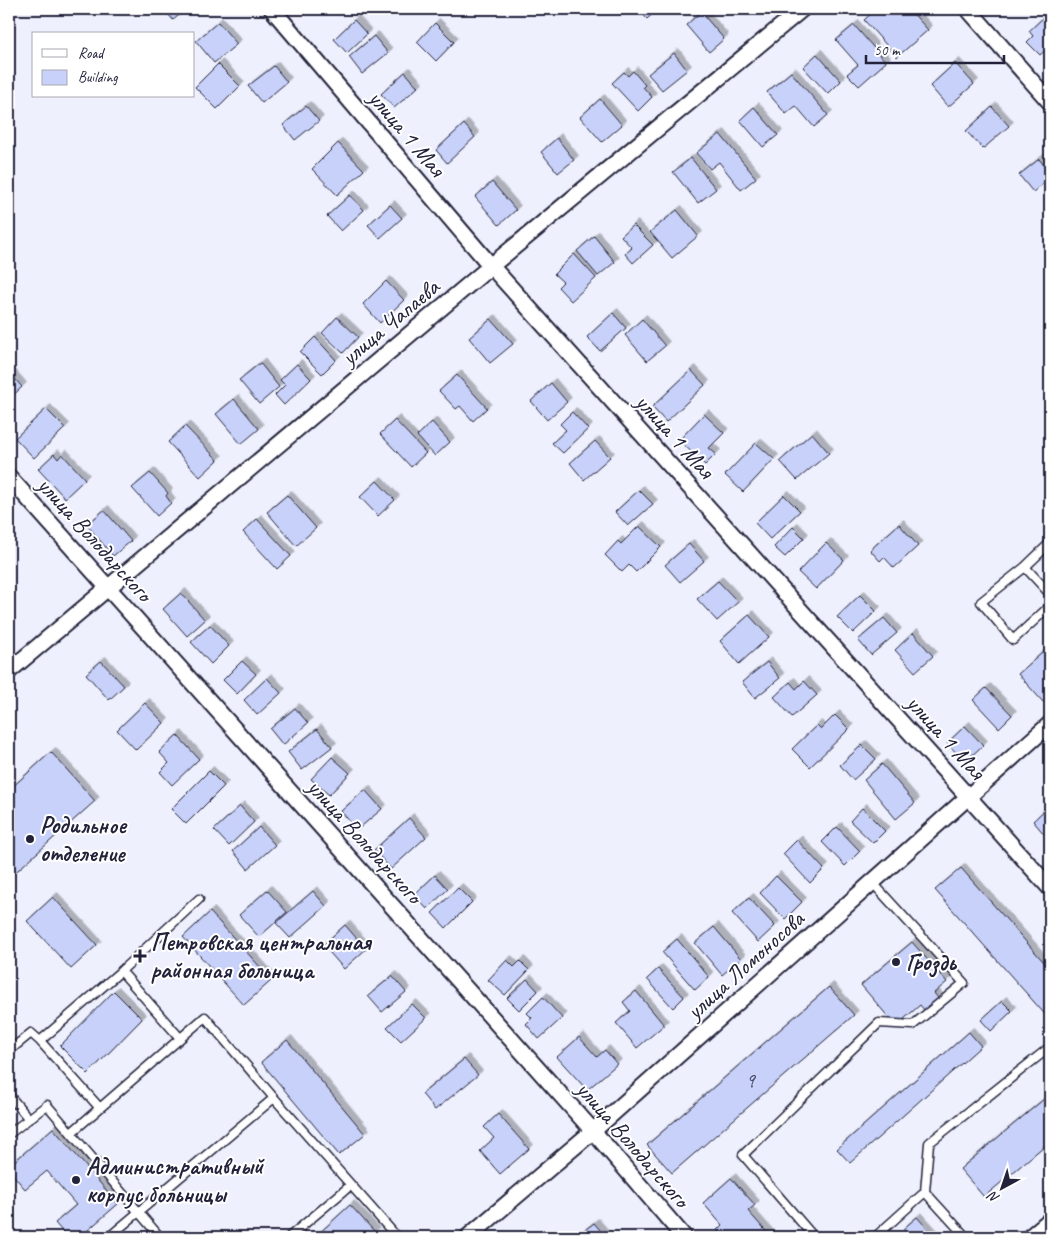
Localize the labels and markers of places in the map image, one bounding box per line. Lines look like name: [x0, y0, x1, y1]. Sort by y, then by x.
place label: Родильное отделение: [40, 810, 127, 868]
marker: Родильное отделение: [24, 833, 36, 845]
place label: Петровская центральная районная больница: [151, 927, 372, 985]
place label: Гроздь: [906, 947, 957, 978]
marker: Петровская центральная районная больница: [133, 949, 147, 963]
marker: Гроздь: [890, 956, 902, 968]
place label: Административный корпус больницы: [86, 1151, 265, 1209]
marker: Административный корпус больницы: [70, 1174, 82, 1186]

